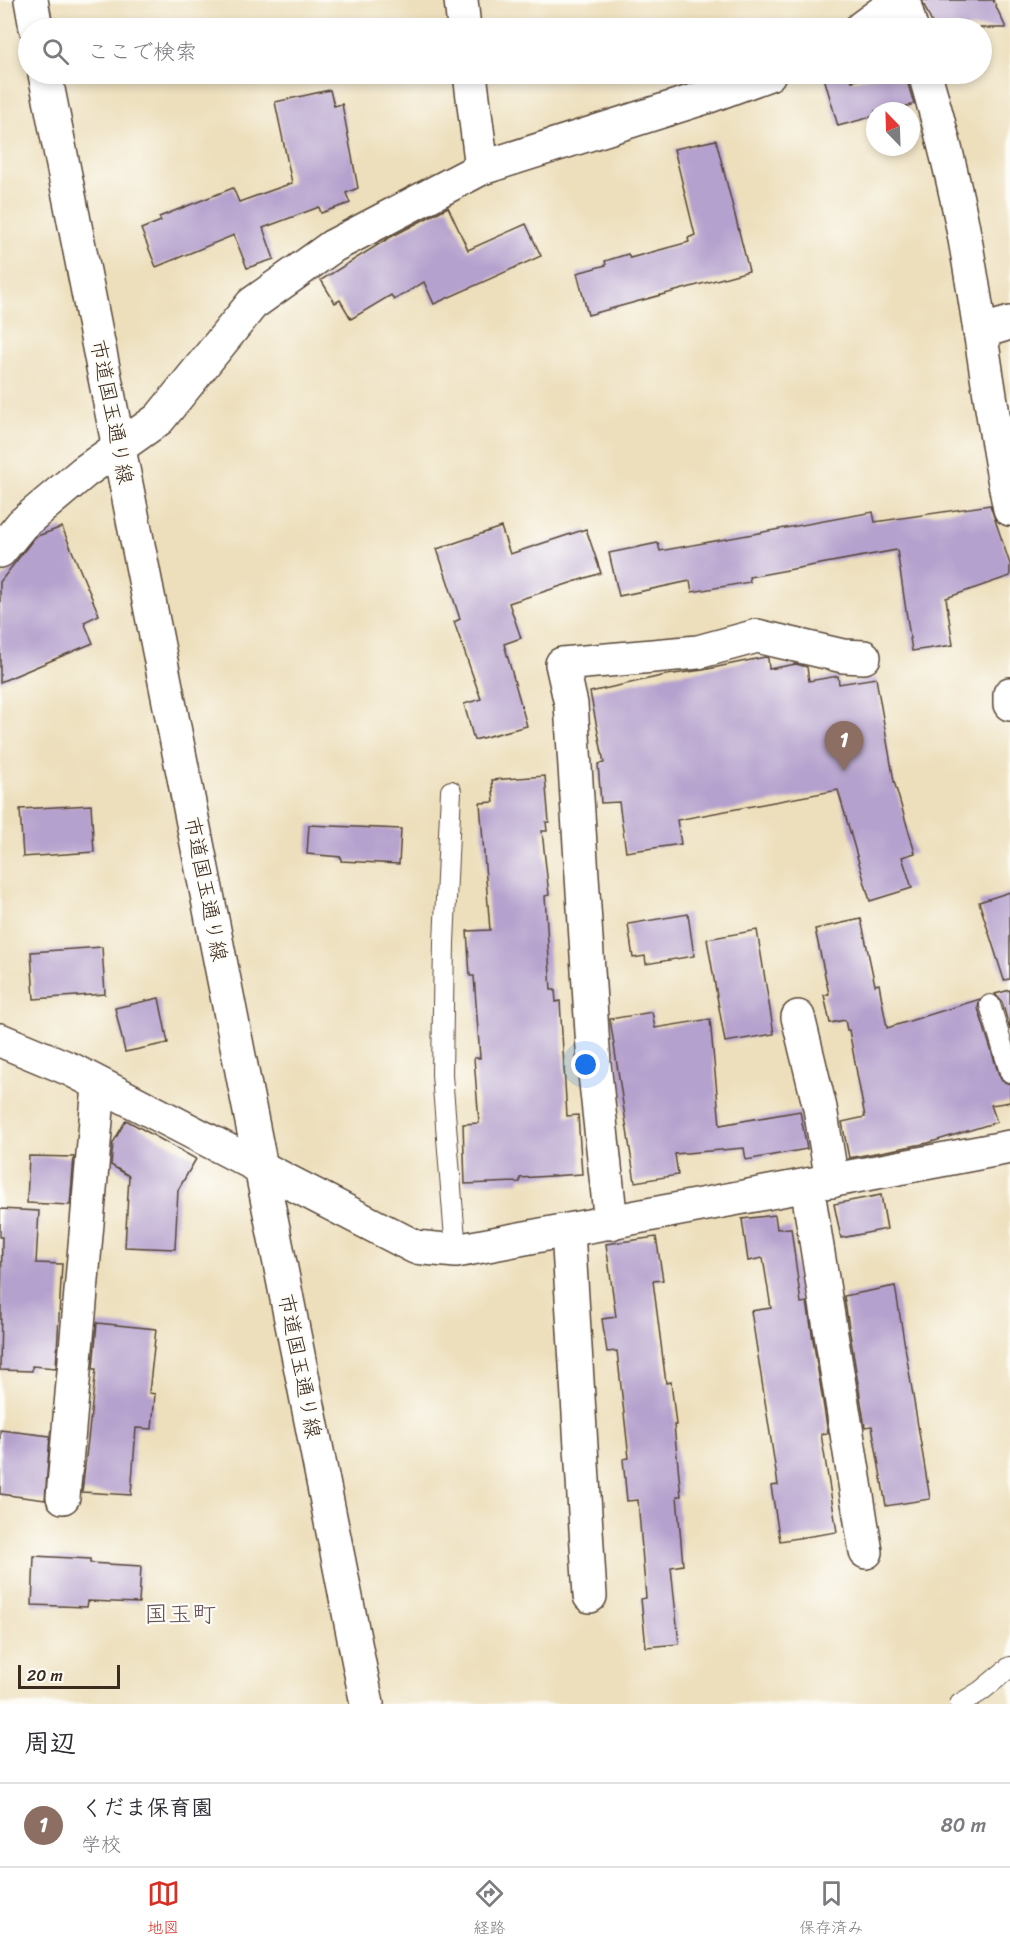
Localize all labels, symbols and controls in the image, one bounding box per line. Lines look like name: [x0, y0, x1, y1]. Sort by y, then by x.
search box: [18, 18, 992, 84]
text: ここで検索: [87, 32, 197, 71]
icon: search: [39, 35, 72, 68]
north arrow: [866, 102, 920, 156]
street label: 市道国玉通り線: [79, 336, 145, 488]
pin: 1: [824, 722, 864, 771]
street label: 市道国玉通り線: [173, 813, 239, 965]
your location: [571, 1050, 600, 1079]
street label: 市道国玉通り線: [267, 1290, 333, 1442]
district label: 国玉町: [144, 1593, 216, 1635]
text: 20 m: [27, 1661, 63, 1690]
scale bar: [18, 1662, 120, 1690]
text: 周辺: [24, 1720, 76, 1766]
text: くだま保育園: [81, 1788, 213, 1827]
text: 1: [39, 1808, 48, 1843]
text: 80 m: [941, 1808, 986, 1843]
text: 学校: [81, 1827, 121, 1862]
tab: 地図: [147, 1877, 180, 1942]
tab: 経路: [473, 1877, 506, 1942]
tab: 保存済み: [799, 1877, 863, 1942]

